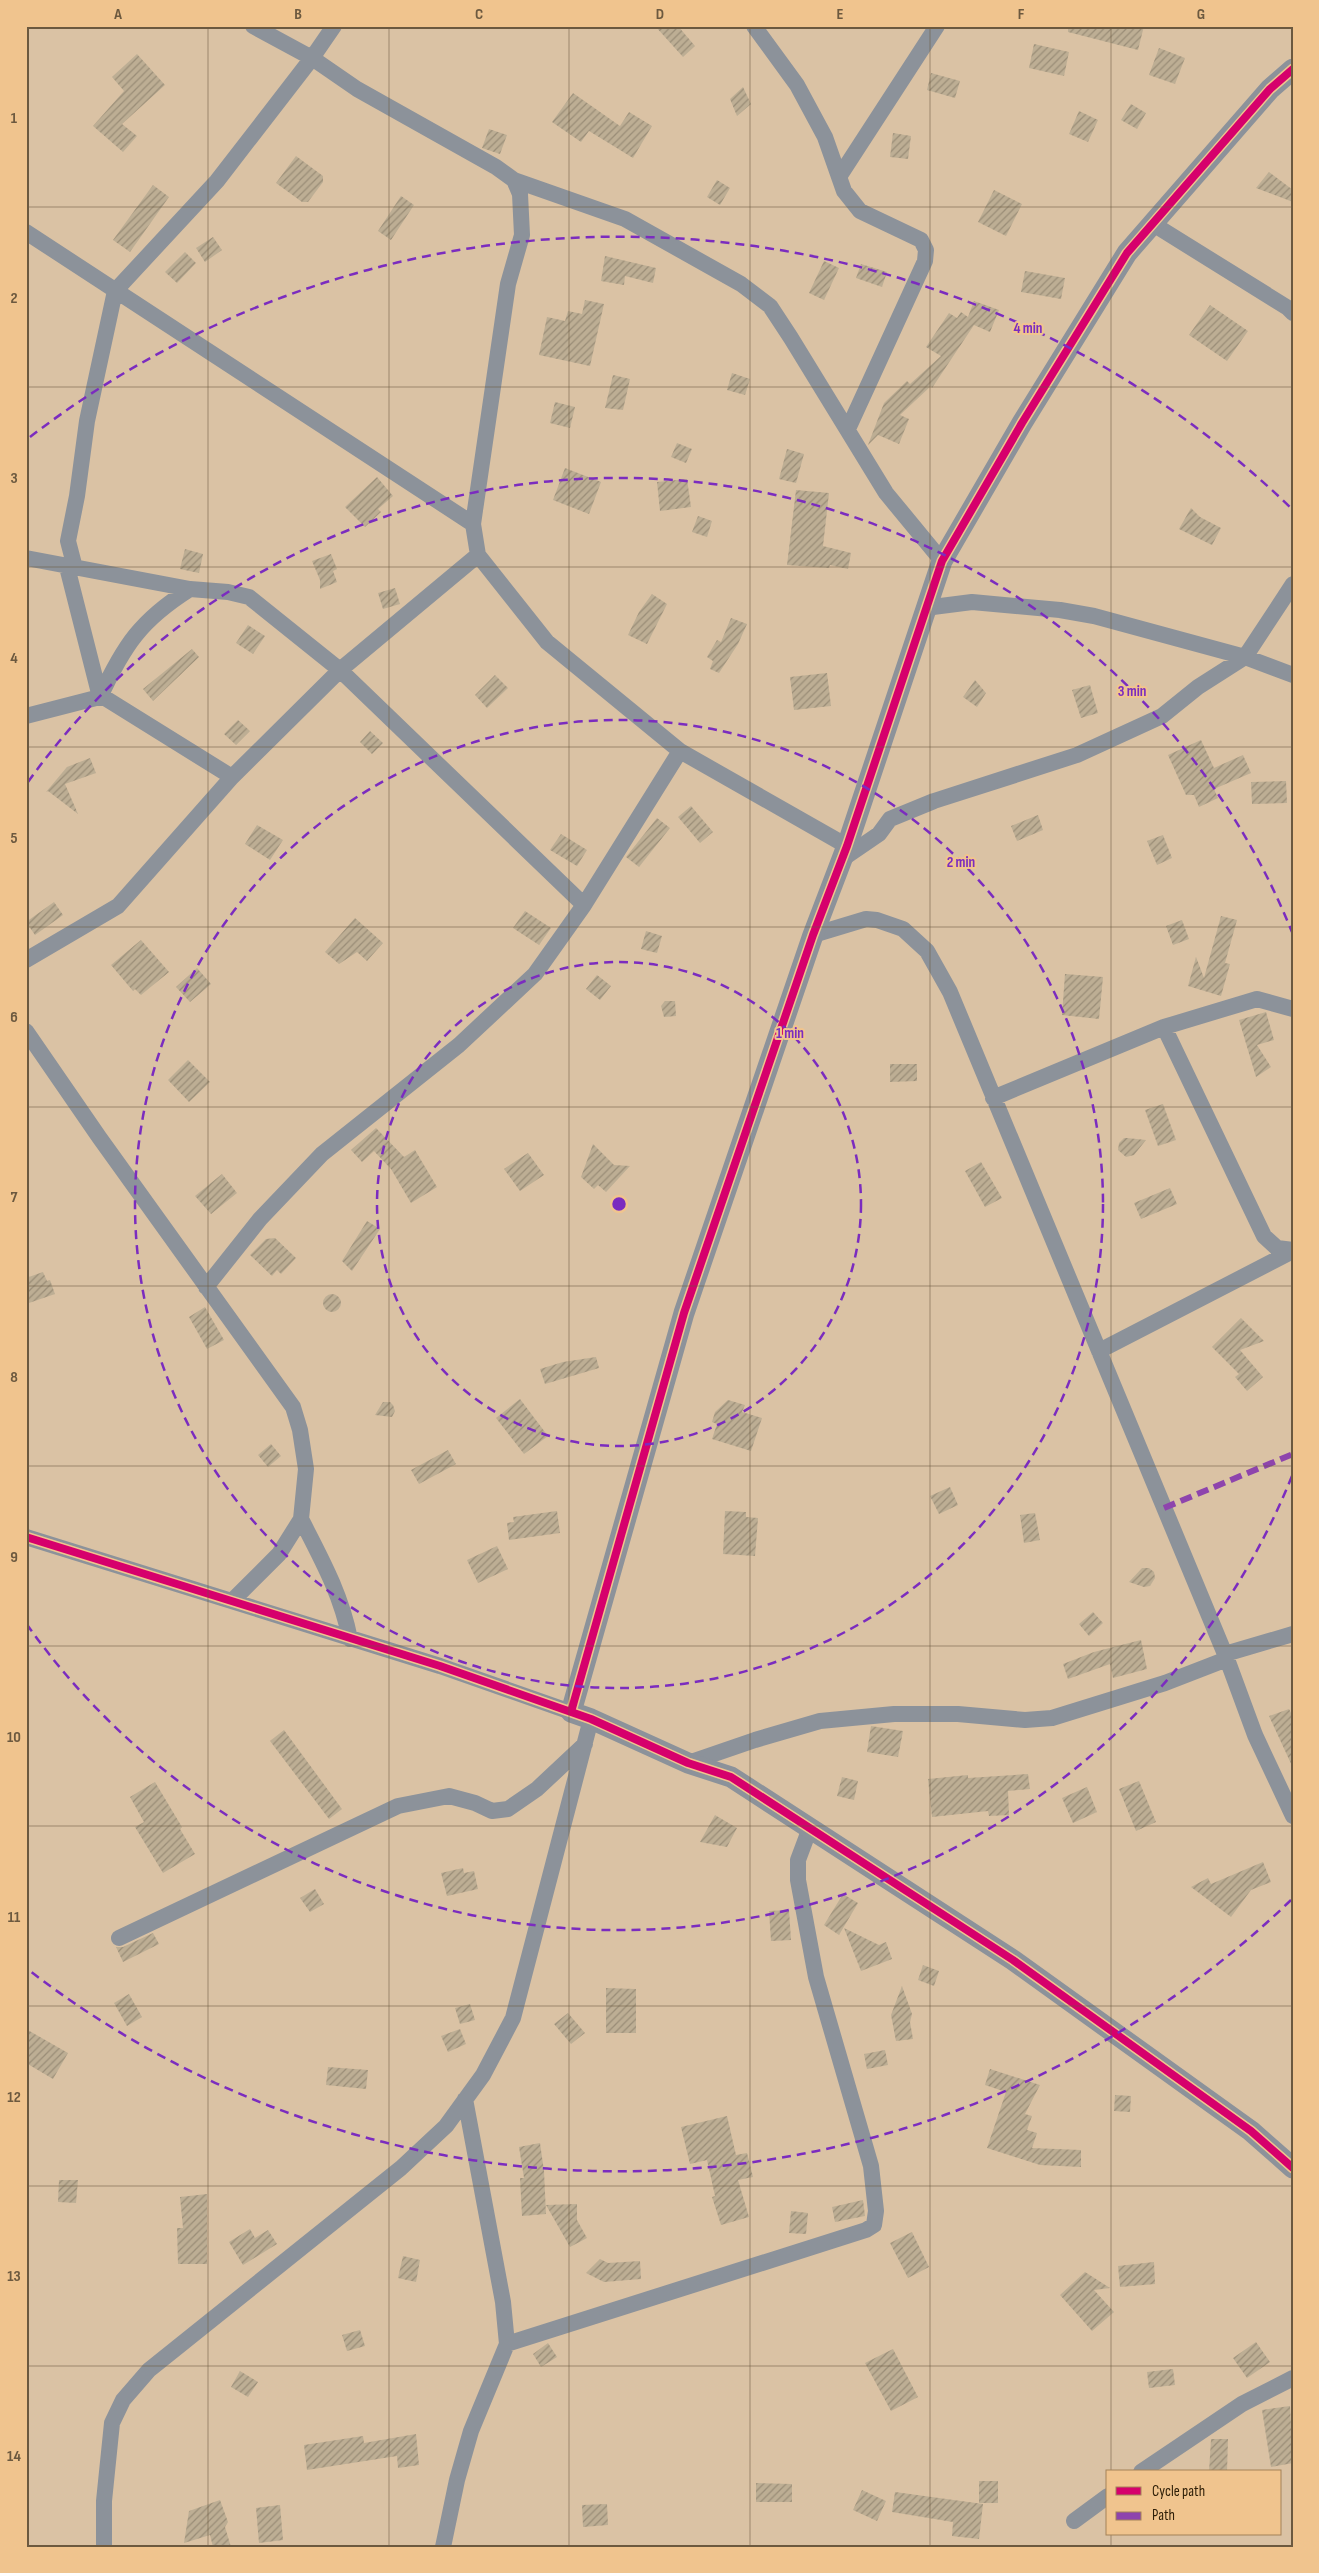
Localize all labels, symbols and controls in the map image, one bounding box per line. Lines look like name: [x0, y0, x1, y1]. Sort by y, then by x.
text: A: [113, 5, 122, 24]
text: B: [294, 5, 302, 24]
text: C: [475, 5, 483, 24]
text: D: [656, 5, 664, 24]
text: E: [837, 5, 844, 24]
text: F: [1018, 5, 1025, 24]
text: G: [1197, 5, 1205, 24]
text: 1: [11, 109, 18, 128]
text: 2: [10, 289, 18, 308]
text: 4 min: [1014, 319, 1042, 338]
text: 3: [10, 469, 18, 488]
text: 4: [10, 649, 18, 668]
text: 3 min: [1118, 682, 1146, 701]
text: 5: [10, 829, 18, 848]
text: 2 min: [947, 853, 975, 872]
text: 6: [10, 1008, 18, 1027]
text: 1 min: [776, 1024, 804, 1043]
text: 7: [11, 1188, 18, 1207]
centre of rings: [610, 1195, 628, 1213]
text: 8: [10, 1368, 18, 1387]
text: 9: [10, 1548, 18, 1567]
text: 10: [7, 1728, 21, 1747]
text: 11: [8, 1908, 21, 1927]
text: 12: [7, 2088, 21, 2107]
text: 13: [7, 2267, 21, 2286]
text: 14: [7, 2447, 21, 2466]
legend: [1106, 2470, 1282, 2536]
text: Cycle path: [1152, 2482, 1205, 2501]
text: Path: [1152, 2506, 1175, 2525]

